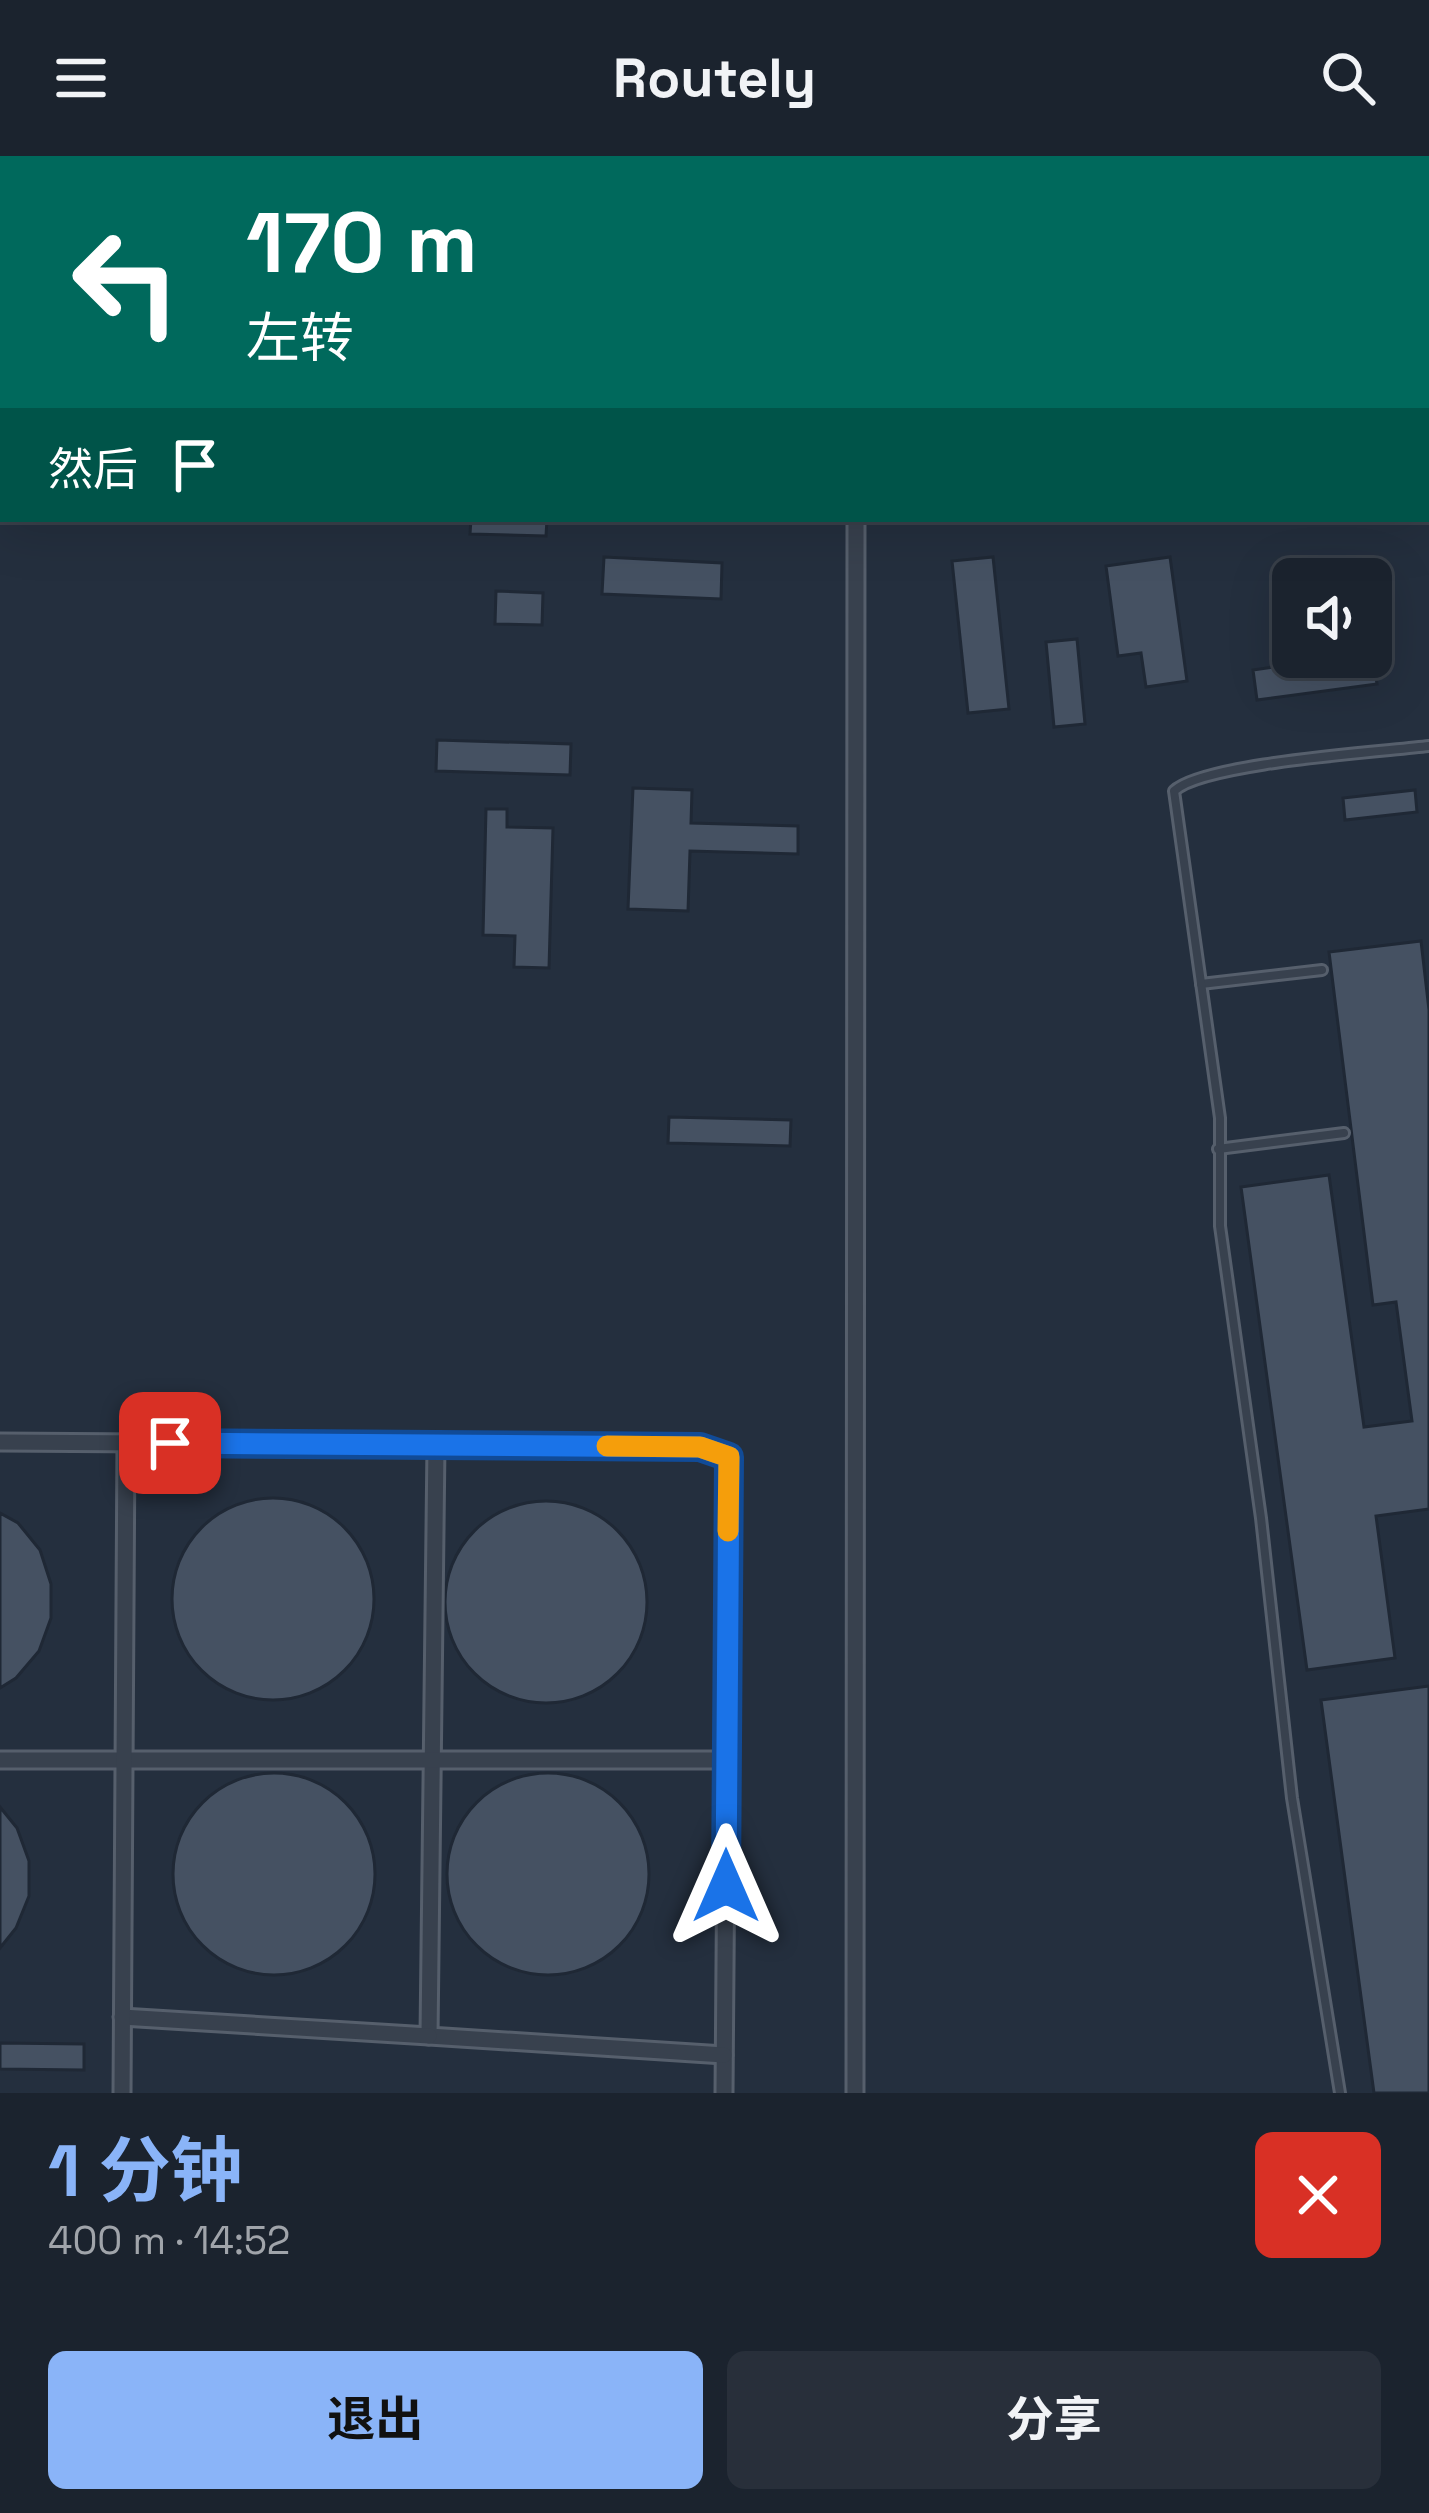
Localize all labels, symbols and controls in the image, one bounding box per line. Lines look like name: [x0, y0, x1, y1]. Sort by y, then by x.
text: Routely: [613, 44, 816, 113]
icon: menu: [48, 45, 114, 111]
icon: search: [1315, 45, 1381, 111]
text: 170 m: [246, 189, 478, 297]
icon: left: [48, 204, 204, 360]
text: 左转: [246, 304, 354, 373]
icon: arrive: [162, 432, 228, 498]
text: 然后: [48, 441, 138, 498]
map controls: [1272, 558, 1392, 678]
button: sound: [1272, 558, 1392, 678]
pin: [119, 1392, 221, 1494]
icon: arrive: [137, 1410, 203, 1476]
position arrow: [663, 1823, 789, 1949]
text: 1 分钟: [48, 2125, 243, 2217]
button: close: [1255, 2132, 1381, 2258]
text: 400 m · 14:52: [48, 2216, 290, 2265]
button: 退出: [48, 2351, 703, 2489]
button: 分享: [727, 2351, 1381, 2489]

